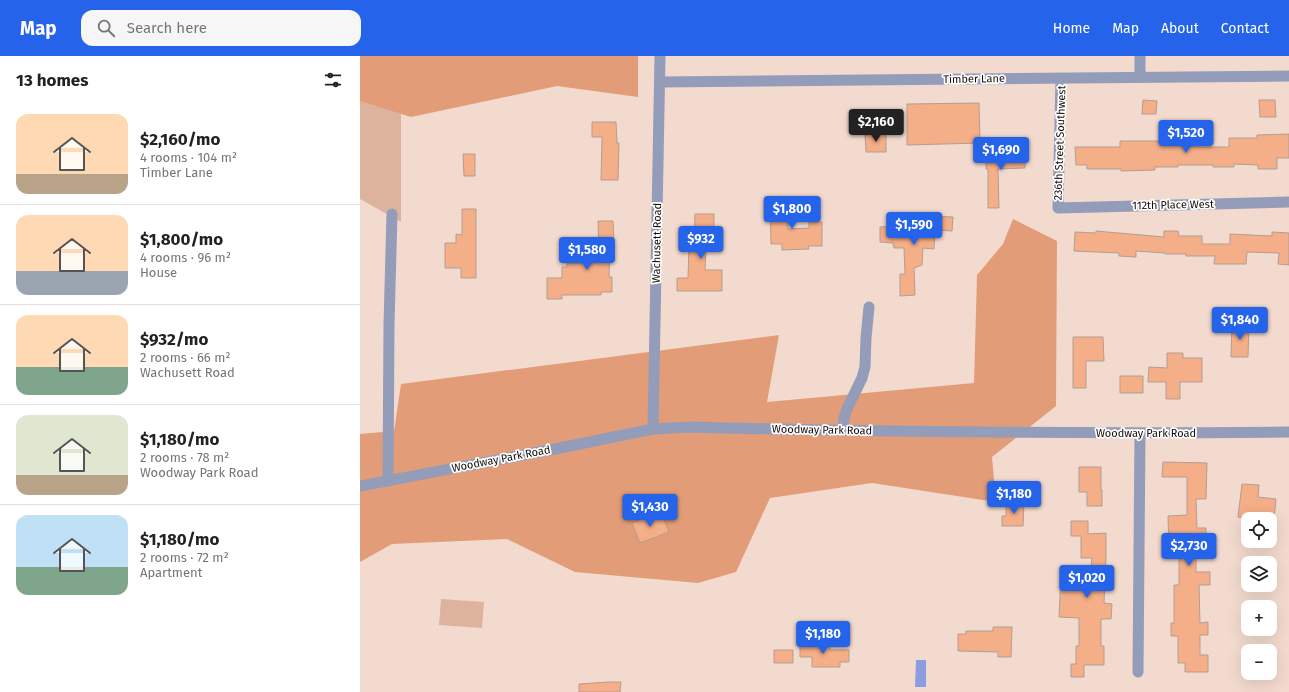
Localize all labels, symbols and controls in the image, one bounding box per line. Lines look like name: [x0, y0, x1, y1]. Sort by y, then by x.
search box: [81, 10, 361, 46]
text: Map: [20, 17, 57, 40]
icon: search: [95, 17, 117, 39]
text: Search here: [127, 19, 207, 37]
text: Home: [1053, 20, 1090, 37]
text: Map: [1112, 20, 1139, 37]
text: About: [1161, 20, 1199, 37]
text: Contact: [1221, 20, 1269, 37]
icon: filters: [322, 69, 344, 91]
text: 13 homes: [16, 70, 88, 91]
street label: Timber Lane: [943, 72, 1005, 86]
street label: 236th Street Southwest: [1051, 85, 1069, 201]
pin: $2,160: [843, 109, 909, 143]
text: $2,160: [858, 114, 894, 129]
pin: $1,520: [1153, 120, 1219, 154]
text: $1,520: [1167, 125, 1205, 140]
text: $2,160/mo: [140, 129, 220, 150]
icon: home: [48, 130, 96, 178]
pin: $1,690: [968, 137, 1034, 171]
text: $1,690: [982, 142, 1020, 157]
text: 4 rooms · 104 m²: [140, 150, 237, 165]
text: Timber Lane: [140, 165, 213, 180]
pin: $1,800: [759, 196, 825, 230]
street label: 112th Place West: [1132, 198, 1214, 212]
text: $1,800: [773, 201, 811, 216]
street label: Wachusett Road: [650, 203, 664, 283]
pin: $1,590: [881, 212, 947, 246]
text: $1,590: [895, 217, 933, 232]
pin: $932: [677, 226, 725, 260]
text: $1,800/mo: [140, 229, 223, 250]
icon: home: [48, 231, 96, 279]
text: $932: [687, 231, 715, 246]
pin: $1,580: [554, 237, 620, 271]
text: $1,580: [568, 242, 606, 257]
text: 4 rooms · 96 m²: [140, 250, 231, 265]
text: House: [140, 265, 177, 280]
pin: $1,840: [1207, 307, 1273, 341]
text: $1,840: [1221, 312, 1259, 327]
text: $932/mo: [140, 329, 208, 350]
icon: home: [48, 331, 96, 379]
text: 2 rooms · 66 m²: [140, 350, 231, 365]
text: Wachusett Road: [140, 365, 235, 380]
street label: Woodway Park Road: [772, 423, 872, 437]
street label: Woodway Park Road: [1096, 427, 1196, 440]
text: $1,180/mo: [140, 429, 219, 450]
icon: home: [48, 431, 96, 479]
street label: Woodway Park Road: [451, 443, 551, 475]
text: 2 rooms · 78 m²: [140, 450, 229, 465]
text: Woodway Park Road: [140, 465, 258, 480]
pin: $1,180: [981, 481, 1047, 515]
text: $1,180: [996, 486, 1032, 501]
pin: $1,430: [617, 494, 683, 528]
text: $1,430: [631, 499, 669, 514]
map controls: [1241, 512, 1277, 680]
button: locate: [1241, 512, 1277, 548]
text: $1,180/mo: [140, 529, 219, 550]
icon: home: [48, 531, 96, 579]
pin: $2,730: [1156, 533, 1222, 567]
text: $2,730: [1170, 538, 1208, 553]
text: 2 rooms · 72 m²: [140, 550, 229, 565]
button: layers: [1241, 556, 1277, 592]
text: Apartment: [140, 565, 202, 580]
pin: $1,020: [1054, 565, 1120, 599]
text: $1,020: [1068, 570, 1106, 585]
button: +: [1241, 600, 1277, 636]
pin: $1,180: [790, 621, 856, 655]
text: $1,180: [805, 626, 841, 641]
button: −: [1241, 644, 1277, 680]

